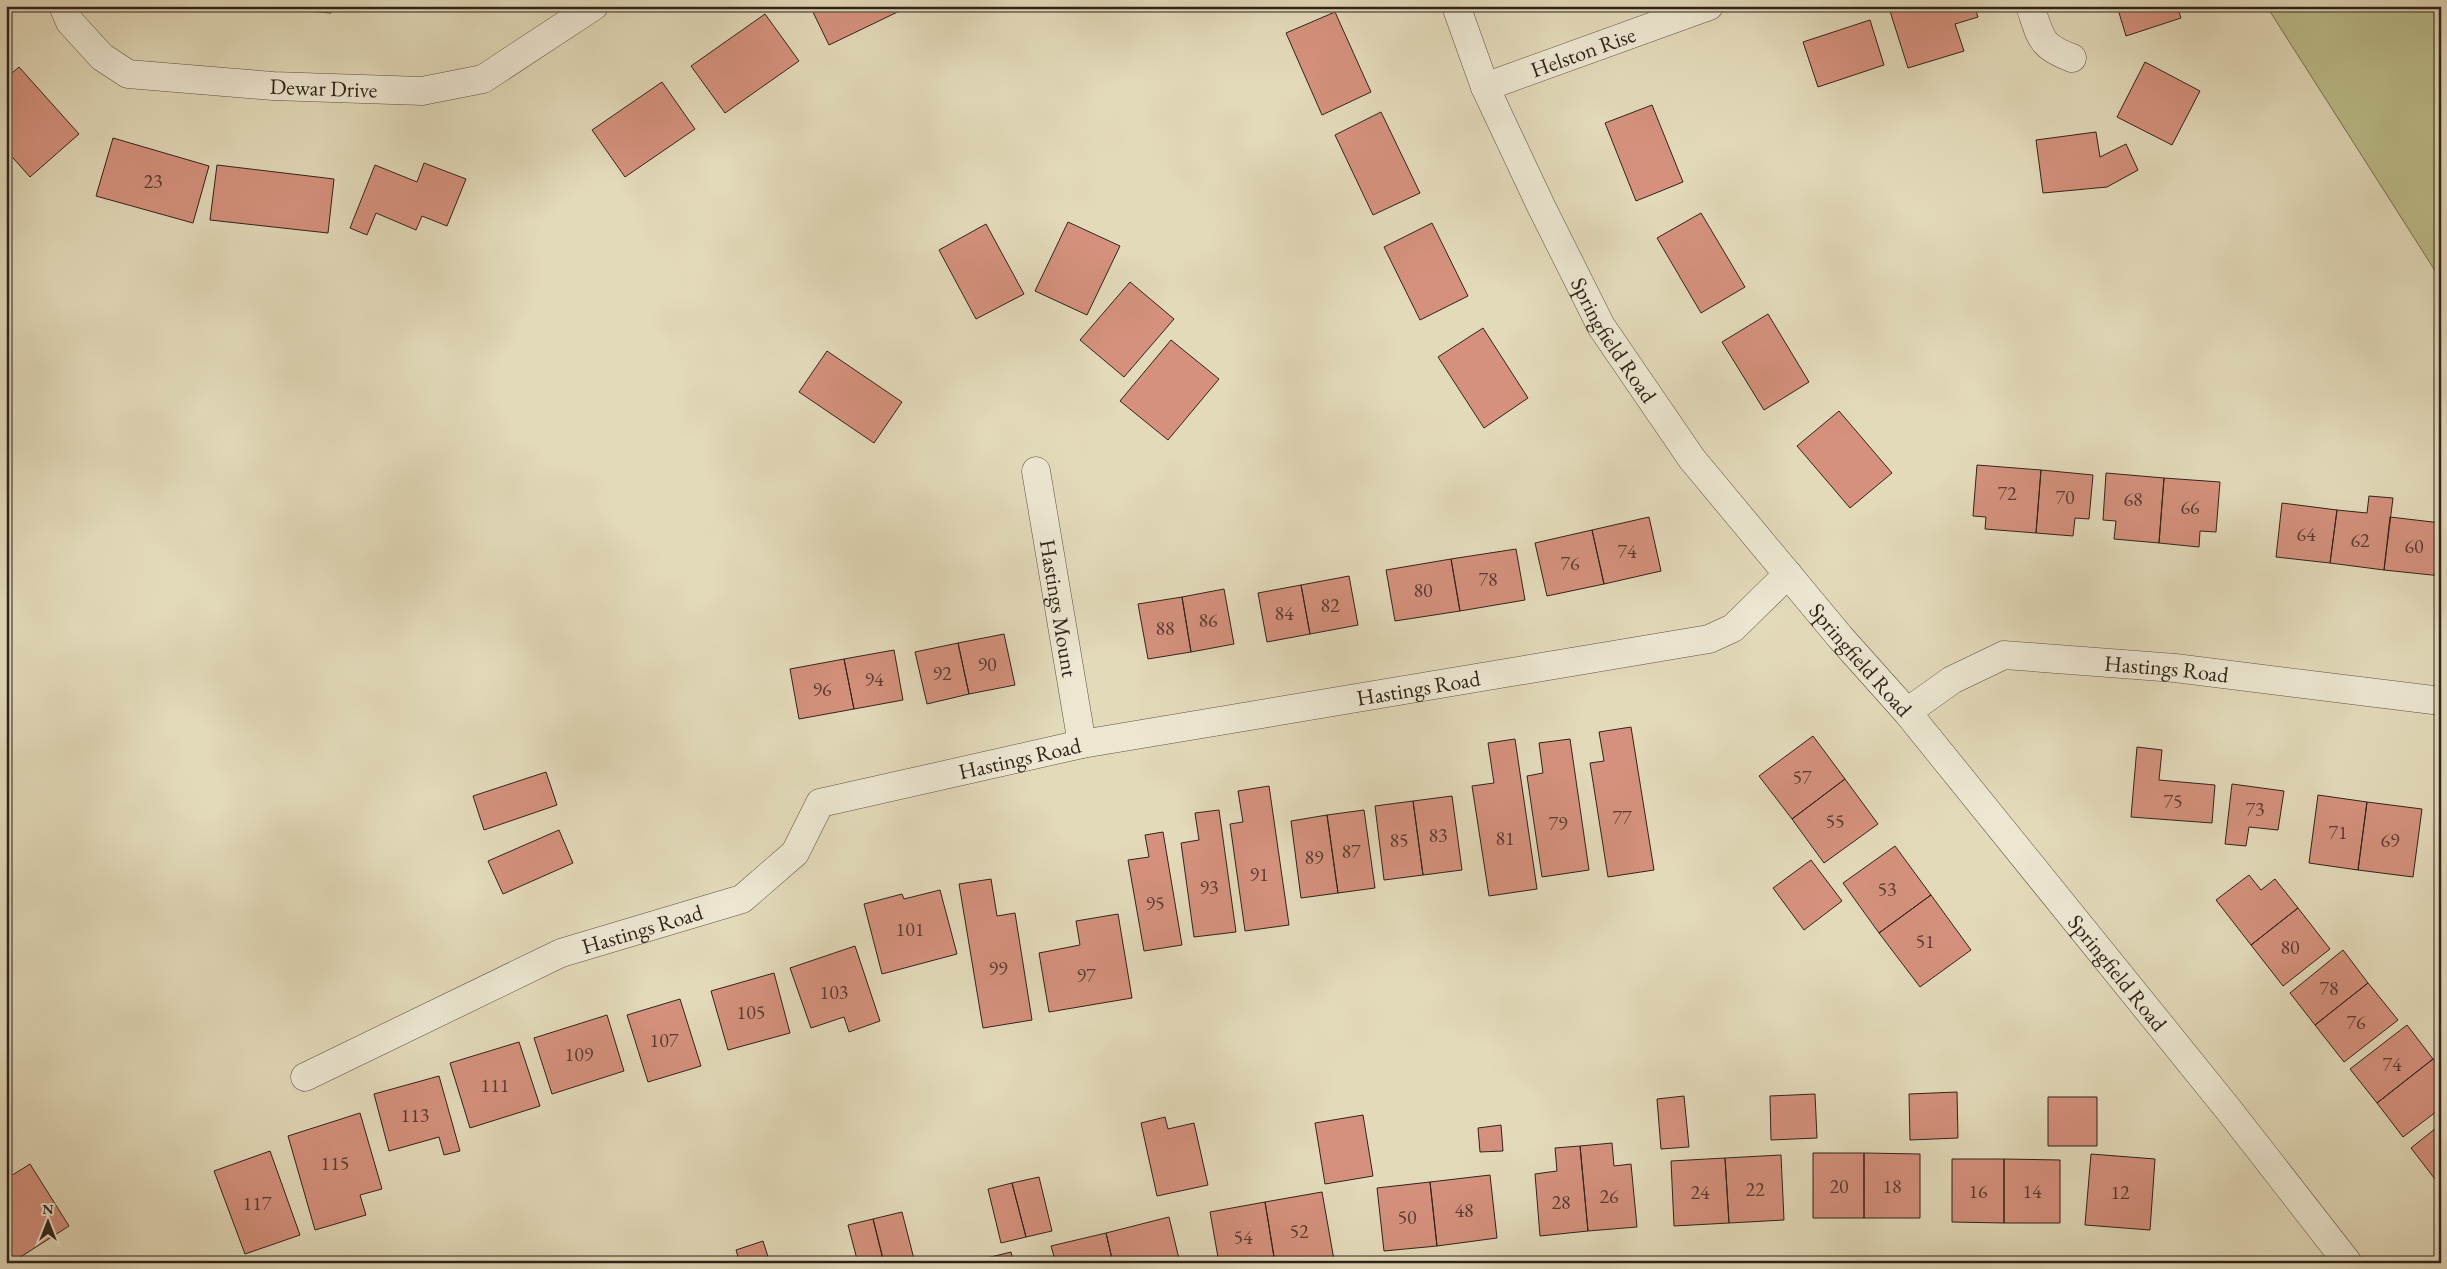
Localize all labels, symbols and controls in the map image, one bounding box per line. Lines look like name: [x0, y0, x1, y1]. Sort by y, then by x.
street label: Helston Rise: [1526, 19, 1640, 84]
street label: Dewar Drive: [269, 71, 378, 104]
house number: 23: [143, 168, 163, 194]
street label: Springfield Road: [1564, 272, 1664, 409]
house number: 72: [1997, 480, 2017, 506]
house number: 70: [2055, 484, 2075, 510]
house number: 68: [2123, 486, 2143, 512]
house number: 66: [2180, 494, 2200, 520]
house number: 64: [2296, 521, 2316, 547]
house number: 62: [2350, 527, 2370, 553]
house number: 60: [2404, 533, 2424, 559]
street label: Hastings Mount: [1033, 537, 1085, 679]
house number: 74: [1617, 538, 1637, 564]
house number: 76: [1560, 550, 1580, 576]
house number: 78: [1478, 566, 1498, 592]
house number: 80: [1413, 577, 1433, 603]
house number: 82: [1320, 592, 1340, 618]
street label: Springfield Road: [1803, 597, 1919, 723]
house number: 84: [1274, 600, 1294, 626]
house number: 86: [1198, 607, 1218, 633]
house number: 88: [1155, 615, 1175, 641]
street label: Hastings Road: [2103, 648, 2231, 689]
house number: 90: [977, 651, 997, 677]
house number: 92: [932, 660, 952, 686]
street label: Hastings Road: [1354, 663, 1483, 712]
house number: 94: [864, 666, 884, 692]
house number: 96: [812, 676, 832, 702]
street label: Hastings Road: [956, 730, 1084, 786]
house number: 57: [1792, 764, 1812, 790]
house number: 75: [2163, 788, 2183, 814]
house number: 73: [2245, 796, 2265, 822]
house number: 77: [1612, 804, 1632, 830]
house number: 55: [1825, 808, 1845, 834]
house number: 79: [1548, 810, 1568, 836]
house number: 71: [2328, 819, 2348, 845]
house number: 83: [1428, 822, 1448, 848]
house number: 81: [1495, 825, 1515, 851]
house number: 85: [1389, 827, 1409, 853]
house number: 69: [2380, 827, 2400, 853]
house number: 87: [1341, 838, 1361, 864]
house number: 89: [1304, 844, 1324, 870]
house number: 91: [1249, 861, 1269, 887]
house number: 93: [1199, 874, 1219, 900]
house number: 53: [1877, 876, 1897, 902]
house number: 95: [1145, 890, 1165, 916]
street label: Hastings Road: [578, 897, 707, 961]
street label: Springfield Road: [2062, 908, 2174, 1038]
house number: 101: [896, 916, 924, 942]
house number: 51: [1915, 928, 1935, 954]
house number: 80: [2280, 934, 2300, 960]
house number: 99: [988, 955, 1008, 981]
house number: 97: [1076, 962, 1096, 988]
house number: 78: [2319, 975, 2339, 1001]
house number: 103: [820, 979, 848, 1005]
house number: 105: [737, 999, 765, 1025]
house number: 76: [2346, 1009, 2366, 1035]
house number: 107: [650, 1027, 679, 1053]
house number: 109: [565, 1041, 594, 1067]
house number: 74: [2382, 1051, 2402, 1077]
house number: 111: [481, 1072, 509, 1098]
house number: 113: [401, 1102, 429, 1128]
house number: 115: [321, 1150, 349, 1176]
house number: 20: [1829, 1173, 1849, 1199]
house number: 18: [1882, 1173, 1902, 1199]
house number: 22: [1745, 1176, 1765, 1202]
house number: 16: [1968, 1178, 1988, 1204]
house number: 14: [2022, 1178, 2042, 1204]
house number: 24: [1690, 1179, 1710, 1205]
house number: 12: [2110, 1179, 2130, 1205]
house number: 26: [1599, 1183, 1619, 1209]
house number: 28: [1551, 1189, 1571, 1215]
house number: 117: [243, 1190, 272, 1216]
north arrow: [22, 1196, 72, 1246]
house number: 48: [1454, 1197, 1474, 1223]
text: N: [42, 1200, 54, 1218]
house number: 50: [1397, 1204, 1417, 1230]
house number: 52: [1289, 1218, 1309, 1244]
house number: 54: [1233, 1224, 1253, 1250]

